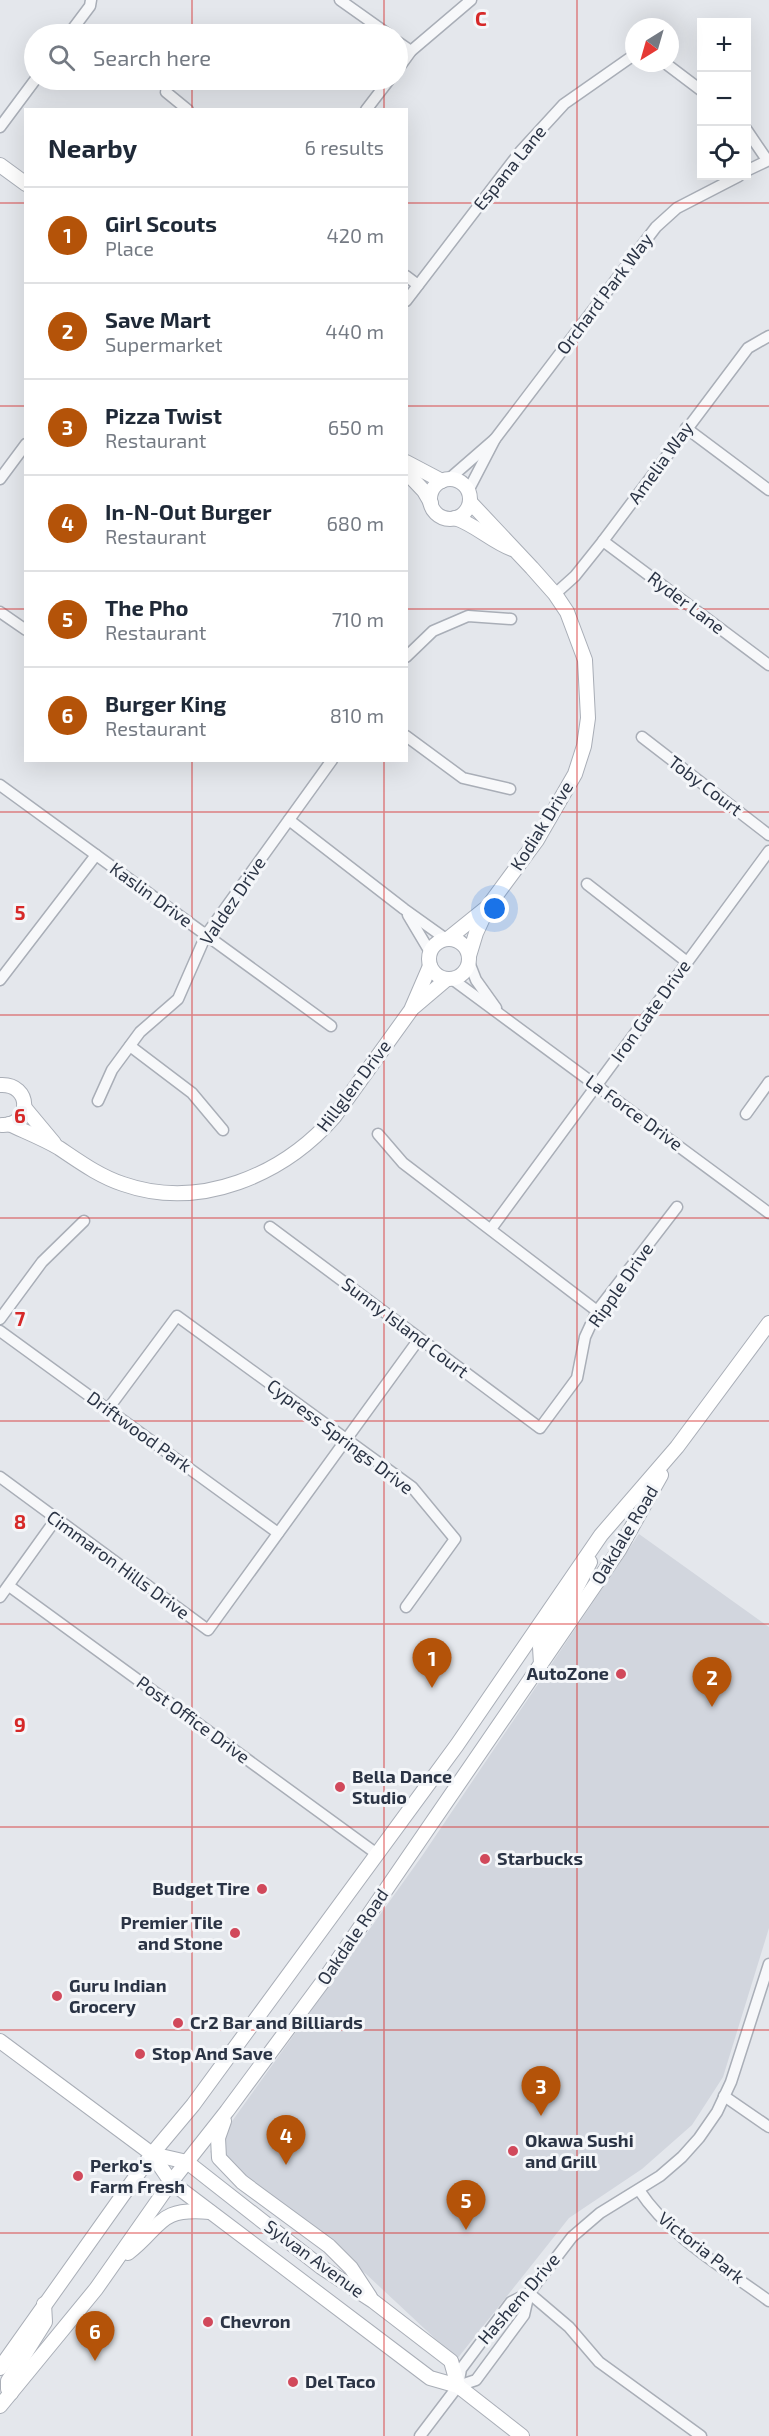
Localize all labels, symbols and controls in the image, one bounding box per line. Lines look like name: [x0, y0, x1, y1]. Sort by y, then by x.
text: C: [475, 6, 487, 30]
north arrow: [625, 18, 679, 72]
map controls: [697, 18, 751, 180]
button: +: [697, 18, 751, 72]
search box: [24, 24, 408, 90]
icon: search: [45, 41, 78, 74]
text: Search here: [93, 44, 211, 70]
button: −: [697, 72, 751, 126]
street label: Espana Lane: [468, 120, 550, 214]
button: locate: [697, 126, 751, 180]
text: Nearby: [48, 132, 137, 163]
text: 6 results: [304, 135, 384, 159]
text: Girl Scouts: [105, 210, 217, 236]
text: 1: [63, 223, 72, 247]
text: 420 m: [326, 223, 384, 247]
street label: Orchard Park Way: [551, 228, 657, 358]
text: Place: [105, 236, 154, 260]
text: Save Mart: [105, 306, 211, 332]
text: 2: [62, 319, 73, 343]
text: 440 m: [325, 319, 384, 343]
text: Supermarket: [105, 332, 223, 356]
text: Pizza Twist: [105, 402, 222, 428]
text: 3: [62, 415, 73, 439]
text: 650 m: [328, 415, 384, 439]
street label: Amelia Way: [623, 417, 698, 508]
text: Restaurant: [105, 428, 206, 452]
text: In-N-Out Burger: [105, 498, 272, 524]
text: 4: [61, 511, 74, 535]
text: 680 m: [326, 511, 384, 535]
text: Restaurant: [105, 524, 206, 548]
street label: Ryder Lane: [644, 566, 729, 638]
text: The Pho: [105, 594, 188, 620]
text: 5: [62, 607, 73, 631]
text: 710 m: [332, 607, 384, 631]
text: Restaurant: [105, 620, 206, 644]
text: Burger King: [105, 690, 226, 716]
text: 6: [62, 703, 73, 727]
text: 810 m: [330, 703, 384, 727]
text: Restaurant: [105, 716, 206, 740]
street label: Toby Court: [664, 750, 747, 820]
street label: Kodiak Drive: [505, 777, 577, 874]
street label: Valdez Drive: [195, 852, 270, 949]
street label: Kaslin Drive: [106, 857, 197, 932]
your location: [480, 894, 509, 923]
text: 5: [14, 900, 26, 924]
street label: Iron Gate Drive: [606, 955, 695, 1066]
street label: Hillglen Drive: [311, 1035, 395, 1136]
street label: La Force Drive: [582, 1070, 688, 1155]
text: 6: [14, 1103, 26, 1127]
street label: Ripple Drive: [583, 1238, 657, 1331]
street label: Sunny Island Court: [338, 1272, 473, 1382]
text: 7: [15, 1306, 26, 1330]
street label: Cypress Springs Drive: [263, 1374, 418, 1498]
street label: Driftwood Park: [83, 1386, 196, 1476]
street label: Oakdale Road: [586, 1481, 662, 1588]
street label: Cimmaron Hills Drive: [43, 1505, 194, 1623]
text: 8: [14, 1509, 26, 1533]
pin: 1: [412, 1638, 452, 1688]
pin: 2: [692, 1658, 732, 1707]
place label: AutoZone: [527, 1662, 609, 1684]
marker: AutoZone: [614, 1667, 628, 1681]
street label: Post Office Drive: [133, 1671, 254, 1768]
text: 9: [14, 1712, 26, 1736]
place label: Bella Dance Studio: [352, 1765, 452, 1808]
marker: Bella Dance Studio: [333, 1780, 347, 1794]
place label: Starbucks: [497, 1847, 583, 1869]
marker: Starbucks: [478, 1852, 492, 1866]
place label: Budget Tire: [152, 1877, 250, 1899]
marker: Budget Tire: [255, 1882, 269, 1896]
street label: Oakdale Road: [312, 1884, 392, 1989]
place label: Premier Tile and Stone: [121, 1911, 223, 1954]
marker: Premier Tile and Stone: [228, 1926, 242, 1940]
place label: Guru Indian Grocery: [69, 1974, 166, 2017]
marker: Guru Indian Grocery: [50, 1989, 64, 2003]
place label: Cr2 Bar and Billiards: [190, 2011, 363, 2033]
marker: Cr2 Bar and Billiards: [171, 2016, 185, 2030]
place label: Stop And Save: [152, 2042, 273, 2064]
marker: Stop And Save: [133, 2047, 147, 2061]
pin: 3: [522, 2066, 560, 2116]
pin: 4: [266, 2116, 306, 2165]
place label: Okawa Sushi and Grill: [525, 2129, 634, 2172]
marker: Okawa Sushi and Grill: [506, 2144, 520, 2158]
place label: Perko's Farm Fresh: [90, 2154, 185, 2197]
marker: Perko's Farm Fresh: [71, 2169, 85, 2183]
pin: 5: [446, 2180, 486, 2230]
street label: Victoria Park: [654, 2207, 749, 2288]
street label: Sylvan Avenue: [260, 2215, 369, 2302]
street label: Hashem Drive: [473, 2248, 564, 2348]
place label: Chevron: [220, 2310, 291, 2332]
pin: 6: [76, 2312, 115, 2361]
marker: Chevron: [201, 2315, 215, 2329]
place label: Del Taco: [305, 2370, 376, 2392]
marker: Del Taco: [286, 2375, 300, 2389]

